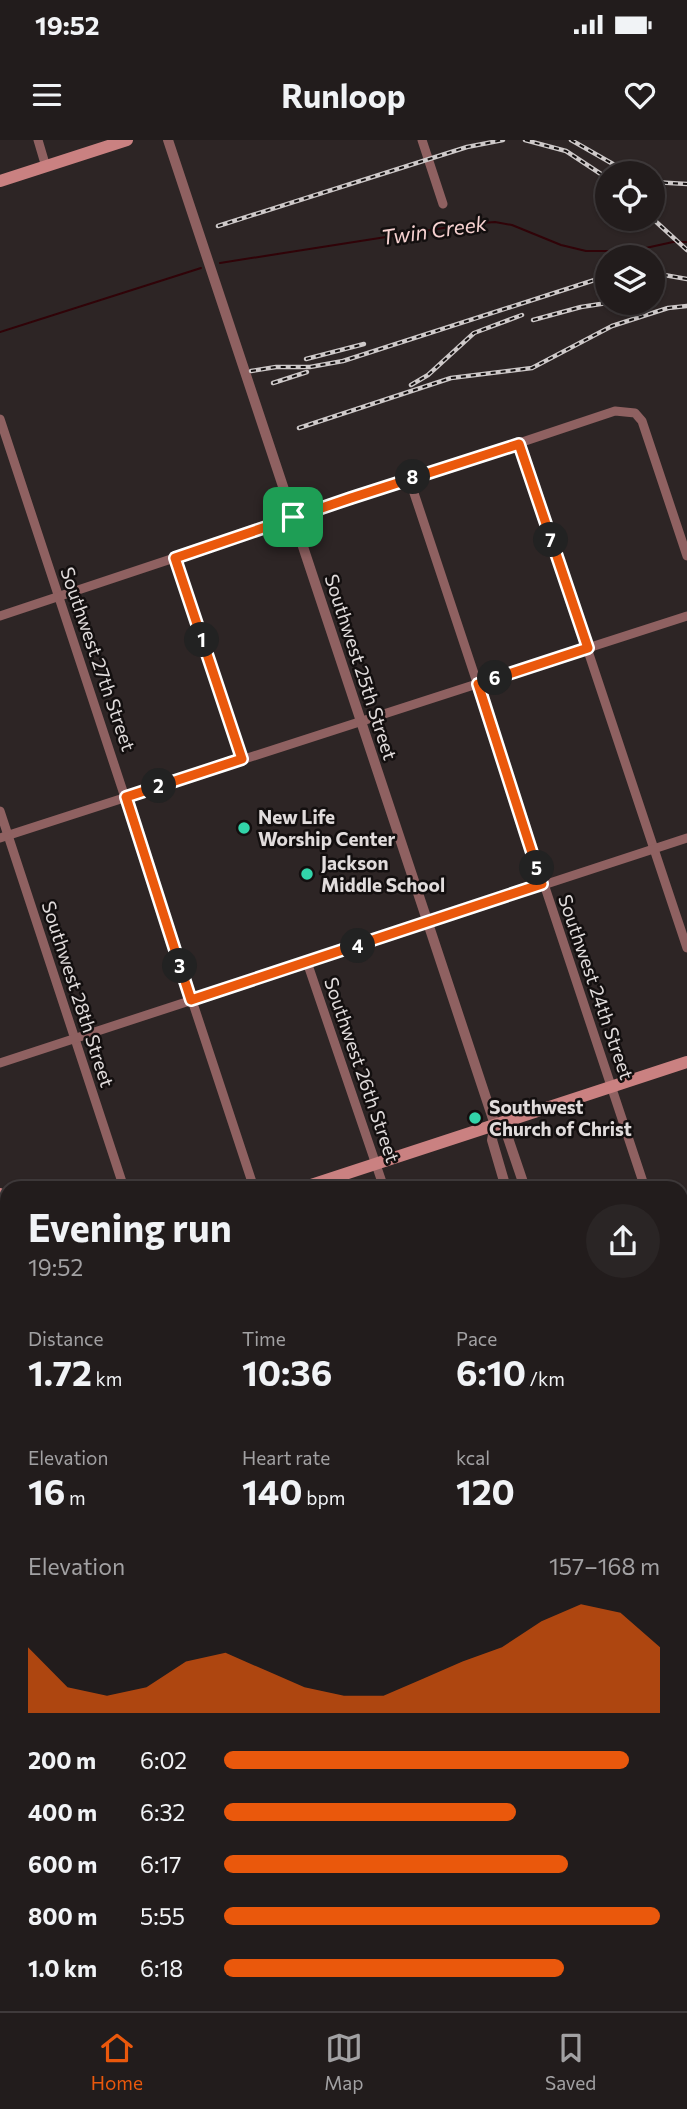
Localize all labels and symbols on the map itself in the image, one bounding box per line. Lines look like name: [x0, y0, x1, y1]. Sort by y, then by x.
water label: Twin Creek: [379, 210, 489, 249]
pin: 8: [396, 460, 430, 494]
pin: [263, 487, 323, 547]
pin: 7: [534, 522, 568, 558]
street label: Southwest 27th Street: [56, 564, 141, 754]
street label: Southwest 25th Street: [321, 571, 402, 763]
pin: 1: [184, 622, 220, 658]
pin: 6: [477, 660, 512, 696]
pin: 2: [142, 768, 176, 804]
place label: New Life Worship Center: [258, 805, 395, 850]
marker: New Life Worship Center: [236, 820, 252, 836]
pin: 5: [520, 850, 554, 886]
place label: Jackson Middle School: [321, 851, 445, 896]
marker: Jackson Middle School: [299, 866, 315, 882]
street label: Southwest 24th Street: [554, 891, 639, 1083]
street label: Southwest 28th Street: [37, 898, 120, 1090]
pin: 4: [340, 928, 376, 964]
pin: 3: [162, 948, 198, 984]
street label: Southwest 26th Street: [320, 974, 405, 1166]
place label: Southwest Church of Christ: [489, 1095, 632, 1140]
marker: Southwest Church of Christ: [467, 1110, 483, 1126]

